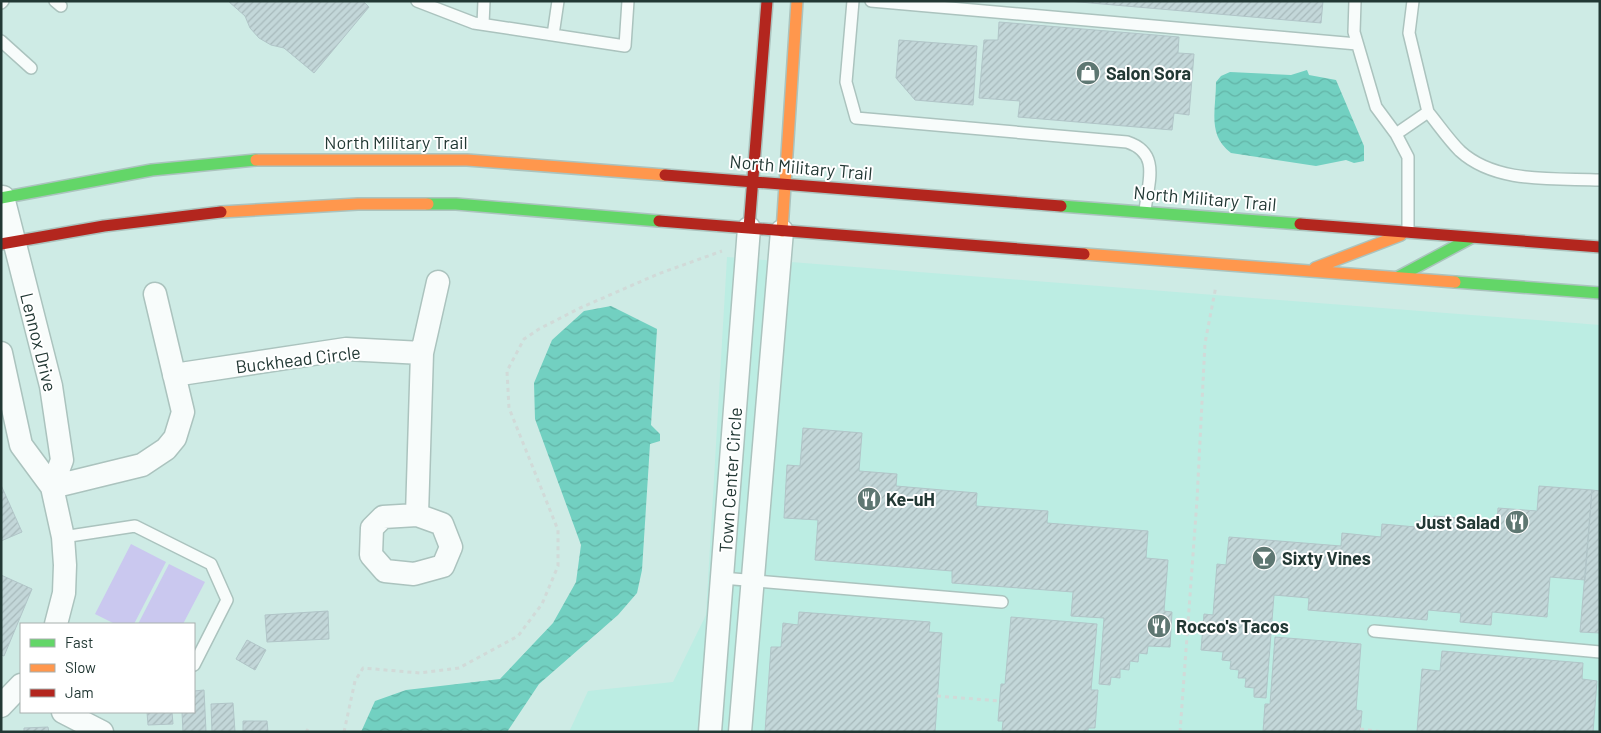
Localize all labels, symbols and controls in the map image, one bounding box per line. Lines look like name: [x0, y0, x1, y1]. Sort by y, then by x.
shop icon: Salon Sora: [1075, 60, 1101, 86]
place label: Salon Sora: [1106, 62, 1191, 84]
street label: North Military Trail: [324, 131, 468, 153]
street label: North Military Trail: [729, 150, 873, 184]
street label: North Military Trail: [1133, 181, 1277, 215]
street label: Lennox Drive: [16, 290, 62, 394]
street label: Buckhead Circle: [234, 340, 362, 378]
street label: Town Center Circle: [714, 406, 746, 554]
restaurant icon: Ke-uH: [856, 486, 882, 512]
place label: Ke-uH: [886, 488, 935, 510]
restaurant icon: Just Salad: [1504, 509, 1530, 535]
place label: Just Salad: [1416, 511, 1500, 533]
bar icon: Sixty Vines: [1251, 545, 1277, 571]
place label: Sixty Vines: [1282, 547, 1371, 569]
restaurant icon: Rocco's Tacos: [1146, 613, 1172, 639]
place label: Rocco's Tacos: [1176, 615, 1289, 637]
legend: [20, 623, 195, 713]
text: Fast: [65, 633, 93, 651]
text: Slow: [65, 658, 96, 676]
text: Jam: [65, 683, 94, 701]

